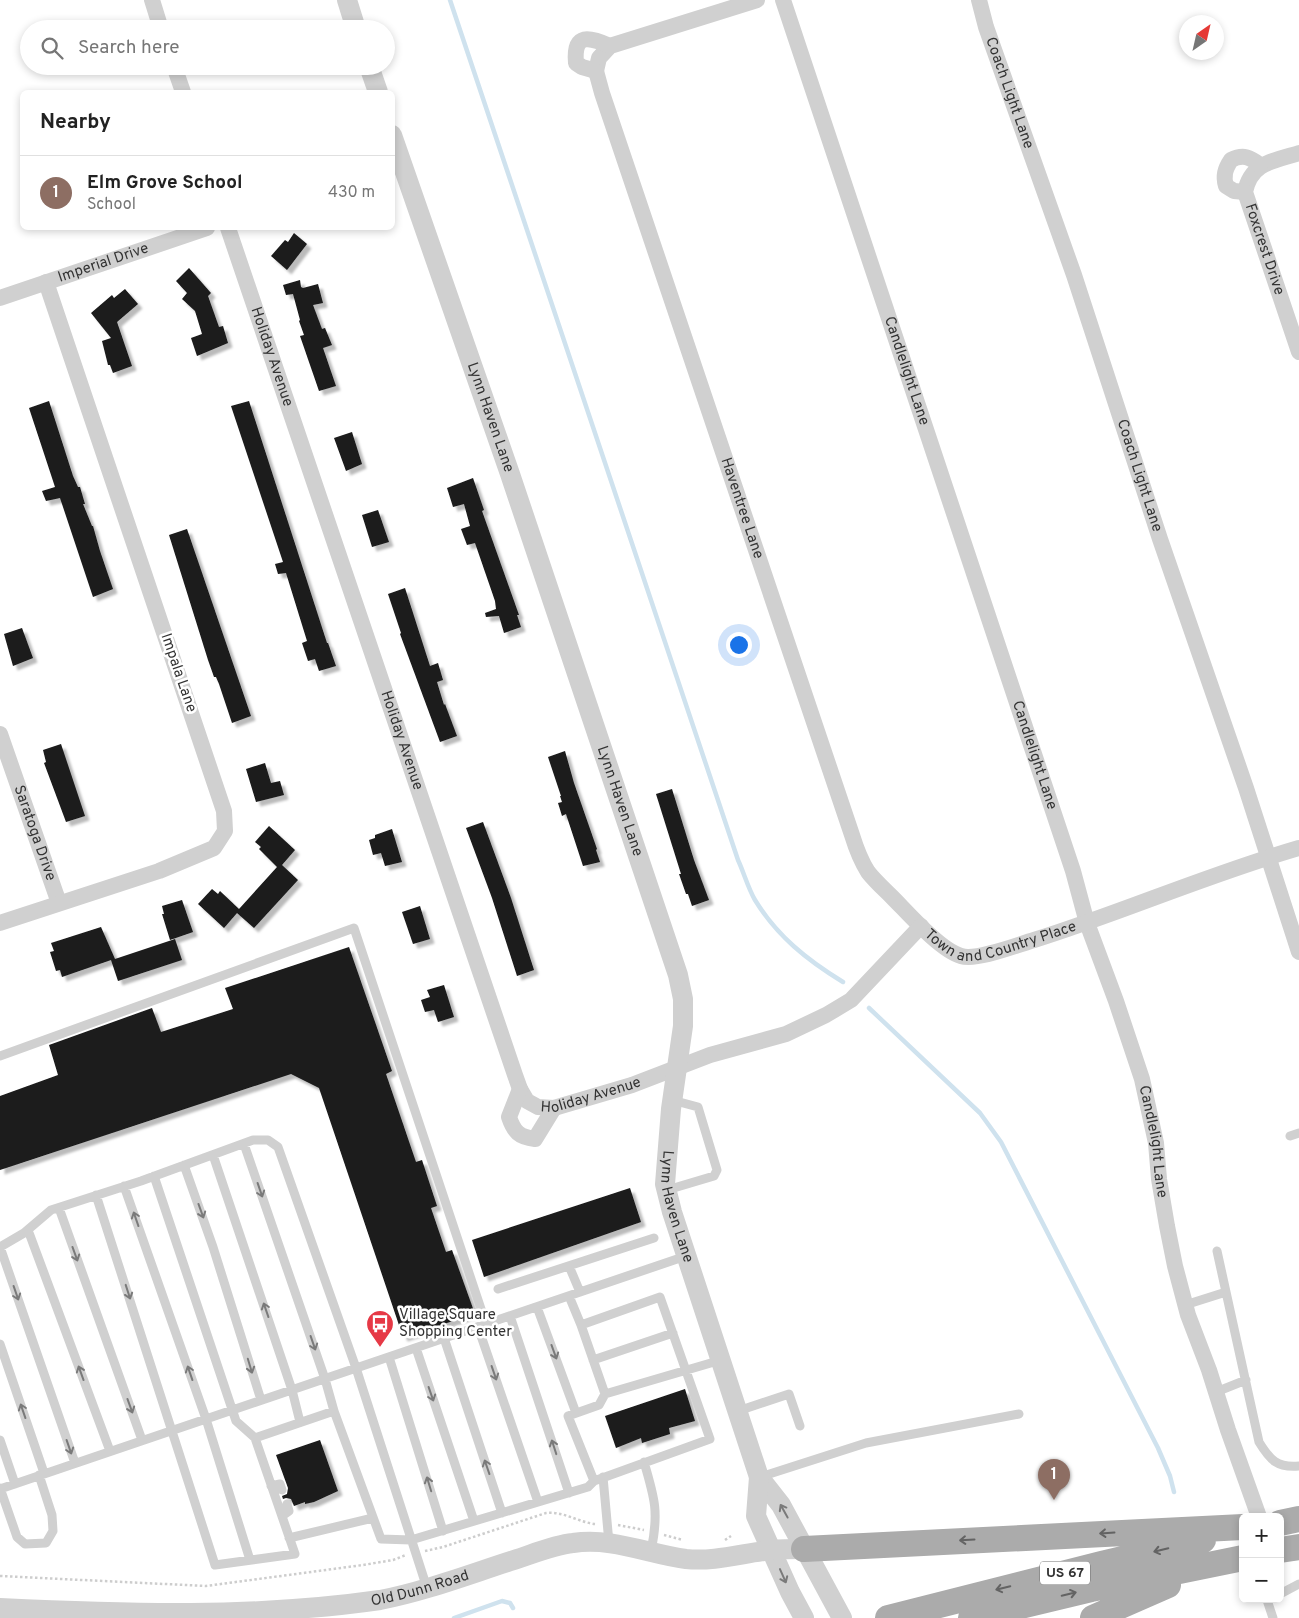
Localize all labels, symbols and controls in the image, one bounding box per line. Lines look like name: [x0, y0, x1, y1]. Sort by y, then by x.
north arrow: [1179, 15, 1224, 60]
search box: [20, 20, 395, 75]
icon: search: [38, 34, 66, 62]
street label: Coach Light Lane: [981, 35, 1038, 152]
text: Search here: [78, 36, 180, 60]
text: Nearby: [40, 109, 111, 136]
text: Elm Grove School: [87, 171, 242, 195]
text: 1: [53, 183, 59, 203]
text: 430 m: [328, 183, 375, 203]
text: School: [87, 195, 136, 215]
street label: Foxcrest Drive: [1240, 201, 1289, 298]
street label: Imperial Drive: [55, 239, 151, 287]
street label: Holiday Avenue: [246, 304, 297, 409]
street label: Candlelight Lane: [880, 314, 934, 428]
street label: Lynn Haven Lane: [462, 360, 518, 475]
street label: Coach Light Lane: [1112, 417, 1167, 534]
street label: Haventree Lane: [716, 455, 768, 561]
street label: Impala Lane: [156, 631, 200, 715]
your location: [726, 632, 752, 658]
street label: Holiday Avenue: [376, 688, 427, 793]
street label: Candlelight Lane: [1007, 698, 1061, 812]
street label: Lynn Haven Lane: [592, 743, 647, 859]
street label: Saratoga Drive: [9, 783, 60, 883]
street label: Town and Country Place: [921, 915, 1083, 935]
text: Town and Country Place: [920, 917, 1079, 967]
street label: Holiday Avenue: [540, 1073, 644, 1118]
street label: Candlelight Lane: [1134, 1084, 1172, 1199]
street label: Lynn Haven Lane: [656, 1150, 698, 1265]
one-way arrow: [255, 1182, 265, 1198]
one-way arrow: [196, 1203, 206, 1219]
one-way arrow: [131, 1212, 140, 1228]
one-way arrow: [71, 1245, 80, 1261]
one-way arrow: [124, 1283, 133, 1299]
one-way arrow: [12, 1285, 21, 1301]
one-way arrow: [260, 1303, 270, 1319]
place label: Village Square Shopping Center: [399, 1306, 512, 1342]
bus stop icon: Village Square Shopping Center: [365, 1309, 395, 1348]
one-way arrow: [308, 1335, 318, 1351]
one-way arrow: [550, 1344, 559, 1360]
one-way arrow: [246, 1358, 255, 1373]
one-way arrow: [489, 1365, 499, 1381]
one-way arrow: [76, 1366, 85, 1381]
one-way arrow: [185, 1366, 194, 1381]
one-way arrow: [427, 1386, 437, 1402]
one-way arrow: [126, 1398, 135, 1414]
one-way arrow: [18, 1403, 27, 1419]
one-way arrow: [65, 1439, 74, 1454]
one-way arrow: [548, 1439, 558, 1455]
one-way arrow: [482, 1459, 491, 1475]
pin: 1: [1038, 1459, 1070, 1500]
one-way arrow: [423, 1476, 433, 1492]
one-way arrow: [779, 1504, 788, 1519]
map controls: [1239, 1513, 1284, 1603]
button: +: [1239, 1513, 1284, 1558]
one-way arrow: [1099, 1529, 1115, 1538]
one-way arrow: [959, 1536, 975, 1545]
one-way arrow: [1154, 1546, 1170, 1555]
button: −: [1239, 1558, 1284, 1603]
road number: US 67: [1040, 1562, 1090, 1585]
street label: Old Dunn Road: [370, 1566, 471, 1611]
one-way arrow: [779, 1568, 788, 1583]
one-way arrow: [996, 1584, 1012, 1594]
one-way arrow: [1061, 1589, 1077, 1598]

